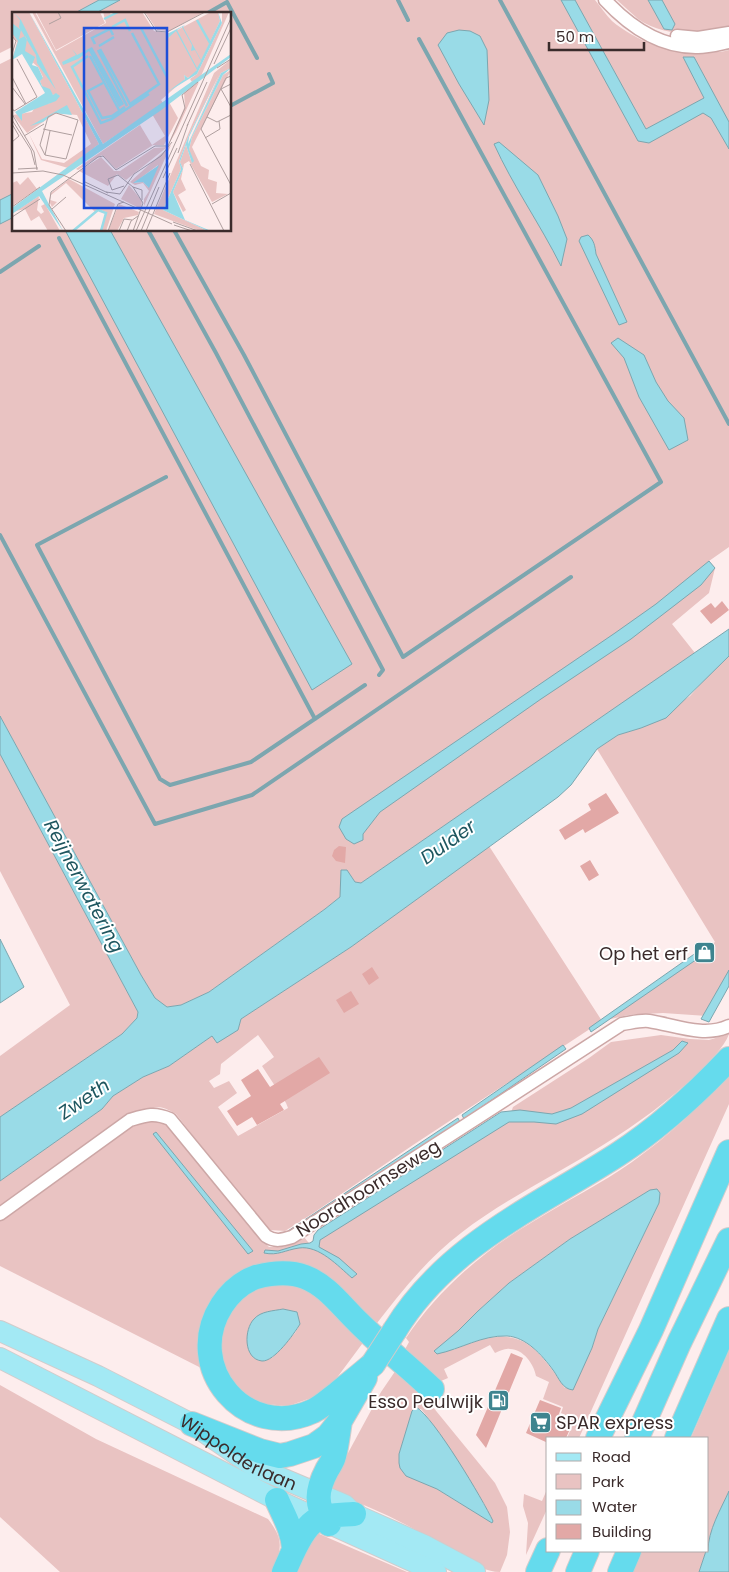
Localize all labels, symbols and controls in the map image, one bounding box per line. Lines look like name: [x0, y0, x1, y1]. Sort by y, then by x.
inset map: [12, 12, 231, 231]
scale bar: [549, 20, 644, 52]
text: 50 m: [556, 26, 594, 47]
water label: Dulder: [415, 813, 482, 871]
water label: Reijnerwatering: [37, 814, 131, 958]
place label: Op het erf: [599, 941, 688, 966]
shop icon: Op het erf: [692, 941, 716, 965]
water label: Zweth: [52, 1072, 115, 1127]
street label: Noordhoornseweg: [291, 1133, 445, 1243]
place label: Esso Peulwijk: [368, 1389, 484, 1414]
fuel station icon: Esso Peulwijk: [487, 1389, 511, 1413]
street label: Wippolderlaan: [176, 1408, 301, 1496]
supermarket icon: SPAR express: [528, 1410, 552, 1434]
place label: SPAR express: [556, 1410, 674, 1435]
legend: [546, 1437, 709, 1552]
text: Road: [592, 1446, 631, 1467]
text: Park: [592, 1471, 624, 1492]
text: Water: [592, 1496, 638, 1517]
text: Building: [592, 1521, 652, 1542]

